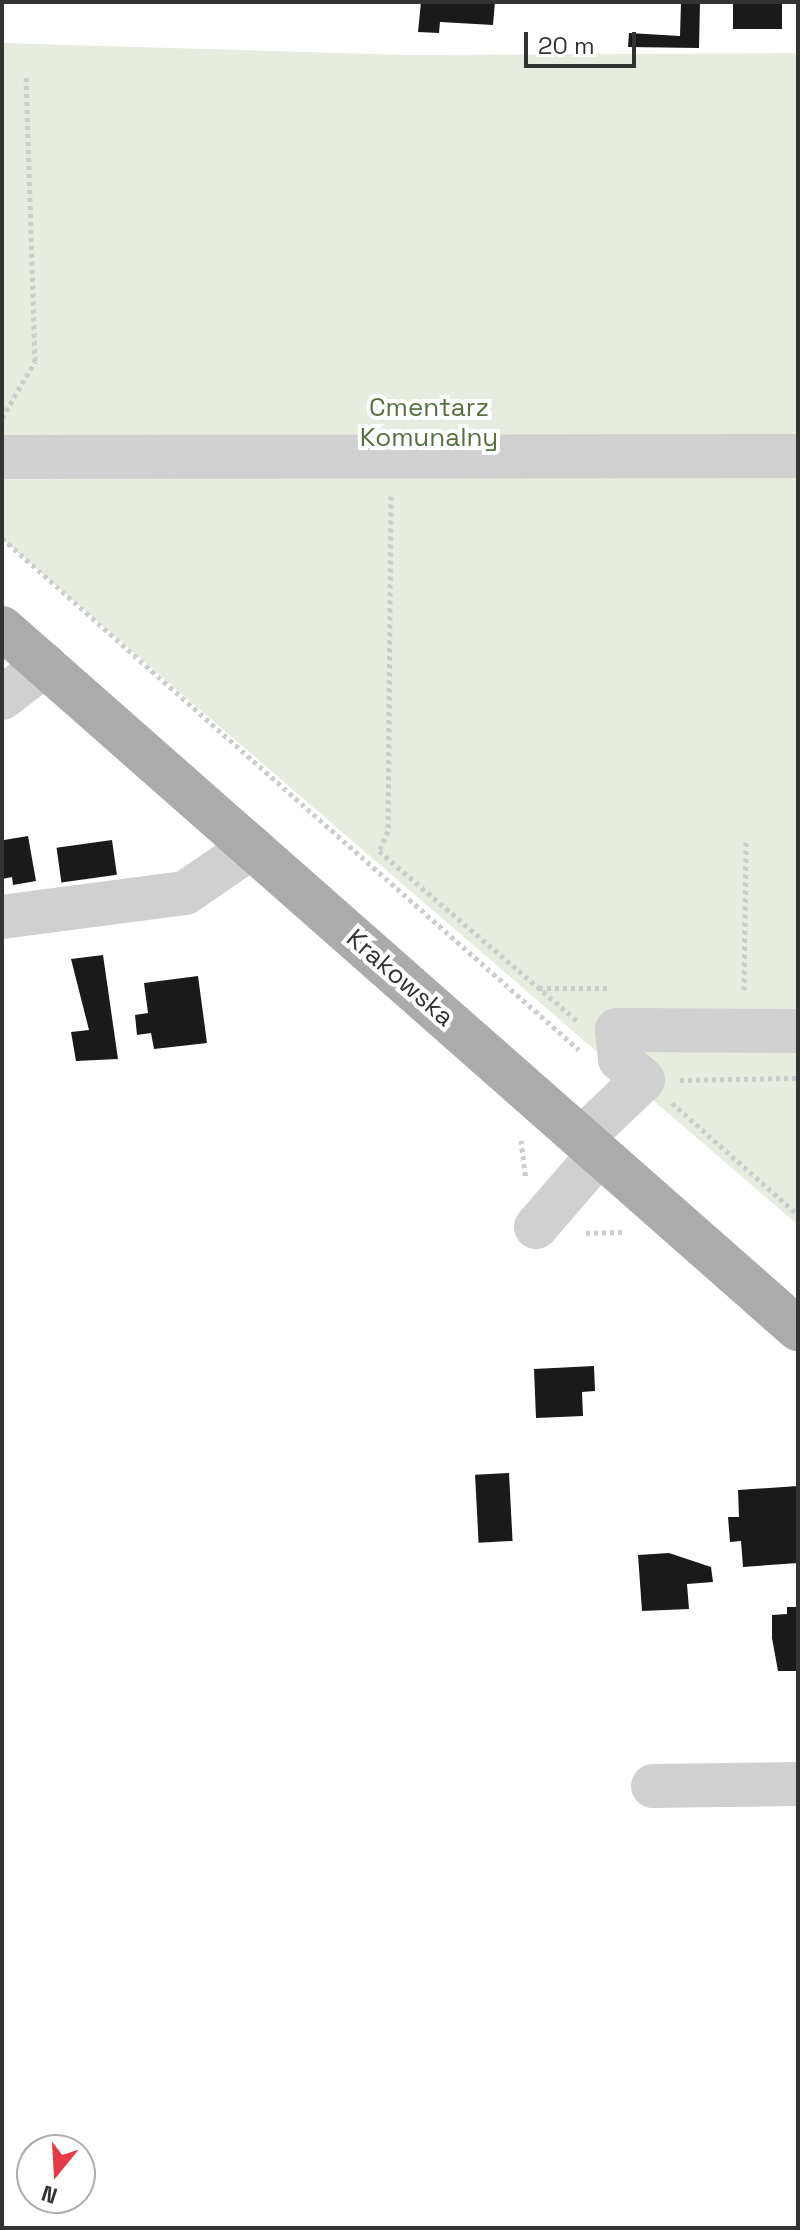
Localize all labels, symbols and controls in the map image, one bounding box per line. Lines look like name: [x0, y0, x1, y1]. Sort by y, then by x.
scale bar: [528, 16, 640, 66]
text: 20 m: [538, 30, 595, 61]
park label: Cmentarz Komunalny: [360, 392, 498, 454]
street label: Krakowska: [340, 923, 460, 1033]
north arrow: [16, 2134, 96, 2214]
text: N: [38, 2179, 61, 2211]

